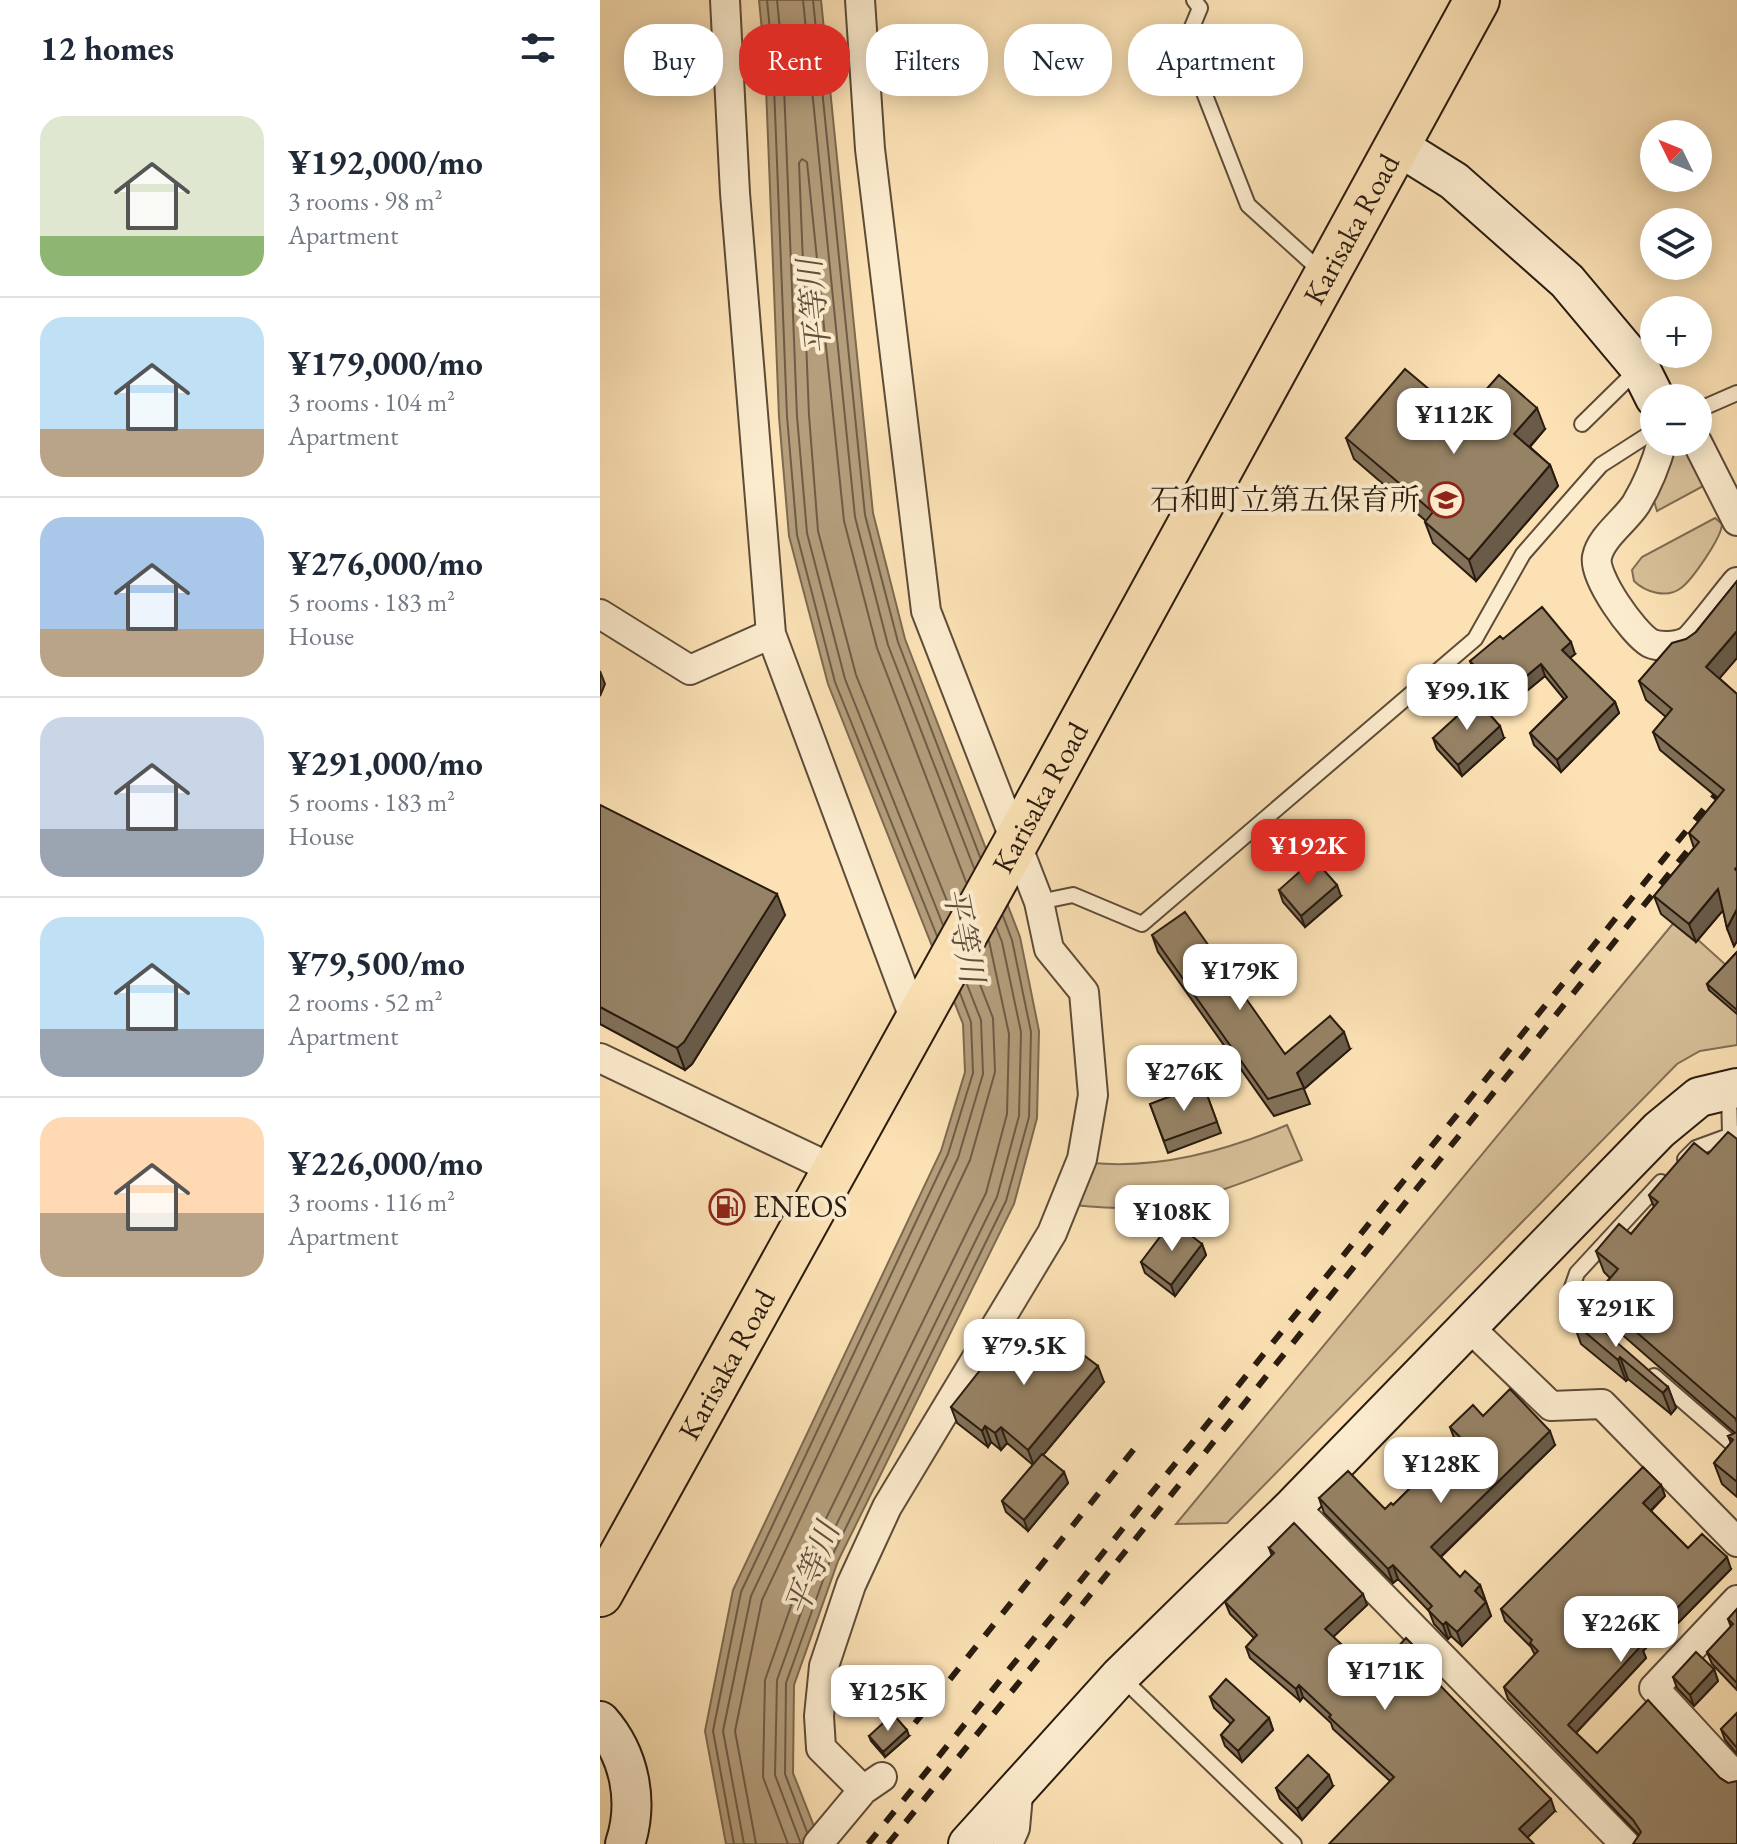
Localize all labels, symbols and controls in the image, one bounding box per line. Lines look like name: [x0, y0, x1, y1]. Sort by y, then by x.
chip: Buy: [624, 24, 723, 96]
chip: Rent: [739, 24, 850, 96]
chip: Filters: [866, 24, 988, 96]
chip: New: [1004, 24, 1112, 96]
chip: Apartment: [1128, 24, 1303, 96]
text: 12 homes: [40, 26, 174, 70]
icon: filters: [516, 26, 560, 70]
north arrow: [1640, 120, 1712, 192]
map controls: [1640, 120, 1712, 456]
text: ¥192,000/mo: [288, 140, 483, 184]
street label: Karisaka Road: [1294, 146, 1409, 311]
icon: home: [104, 148, 200, 244]
text: 3 rooms · 98 m²: [288, 184, 443, 218]
button: layers: [1640, 208, 1712, 280]
text: Apartment: [288, 218, 398, 252]
water label: 平等川: [788, 254, 840, 357]
button: +: [1640, 296, 1712, 368]
text: ¥179,000/mo: [288, 341, 483, 385]
icon: home: [104, 349, 200, 445]
button: −: [1640, 384, 1712, 456]
text: 3 rooms · 104 m²: [288, 385, 455, 419]
pin: ¥112K: [1398, 388, 1510, 456]
text: ¥112K: [1415, 397, 1493, 431]
text: Apartment: [288, 419, 398, 453]
place label: 石和町立第五保育所: [1150, 480, 1420, 519]
school or university icon: 石和町立第五保育所: [1427, 481, 1465, 519]
text: ¥276,000/mo: [288, 541, 483, 585]
icon: home: [104, 549, 200, 645]
text: 5 rooms · 183 m²: [288, 585, 455, 619]
text: House: [288, 619, 354, 653]
pin: ¥99.1K: [1402, 664, 1532, 732]
text: ¥99.1K: [1425, 673, 1509, 707]
street label: Karisaka Road: [983, 714, 1097, 880]
text: ¥291,000/mo: [288, 741, 483, 785]
icon: home: [104, 749, 200, 845]
text: 5 rooms · 183 m²: [288, 785, 455, 819]
text: House: [288, 819, 354, 853]
pin: ¥192K: [1252, 819, 1364, 887]
text: ¥192K: [1269, 828, 1347, 862]
water label: 平等川: [934, 884, 994, 989]
text: ¥79,500/mo: [288, 941, 465, 985]
pin: ¥179K: [1184, 944, 1296, 1012]
icon: home: [104, 949, 200, 1045]
text: ¥179K: [1201, 953, 1279, 987]
text: 2 rooms · 52 m²: [288, 985, 443, 1019]
text: Apartment: [288, 1019, 398, 1053]
pin: ¥276K: [1128, 1045, 1240, 1113]
text: ¥276K: [1145, 1054, 1223, 1088]
text: ¥226,000/mo: [288, 1141, 483, 1185]
icon: home: [104, 1149, 200, 1245]
text: 3 rooms · 116 m²: [288, 1185, 455, 1219]
pin: ¥108K: [1116, 1185, 1228, 1253]
place label: ENEOS: [753, 1187, 847, 1226]
fuel station icon: ENEOS: [708, 1188, 746, 1226]
text: ¥108K: [1133, 1194, 1211, 1228]
text: Apartment: [288, 1219, 398, 1253]
pin: ¥291K: [1560, 1281, 1672, 1349]
street label: Karisaka Road: [669, 1282, 784, 1447]
text: ¥291K: [1577, 1290, 1655, 1324]
pin: ¥79.5K: [959, 1319, 1089, 1387]
text: ¥79.5K: [982, 1328, 1066, 1362]
pin: ¥128K: [1385, 1437, 1497, 1505]
text: ¥128K: [1402, 1446, 1480, 1480]
water label: 平等川: [775, 1514, 850, 1621]
pin: ¥226K: [1565, 1596, 1677, 1664]
text: ¥226K: [1582, 1605, 1660, 1639]
pin: ¥171K: [1329, 1644, 1441, 1712]
text: ¥171K: [1346, 1653, 1424, 1687]
pin: ¥125K: [832, 1665, 944, 1733]
text: ¥125K: [849, 1674, 927, 1708]

